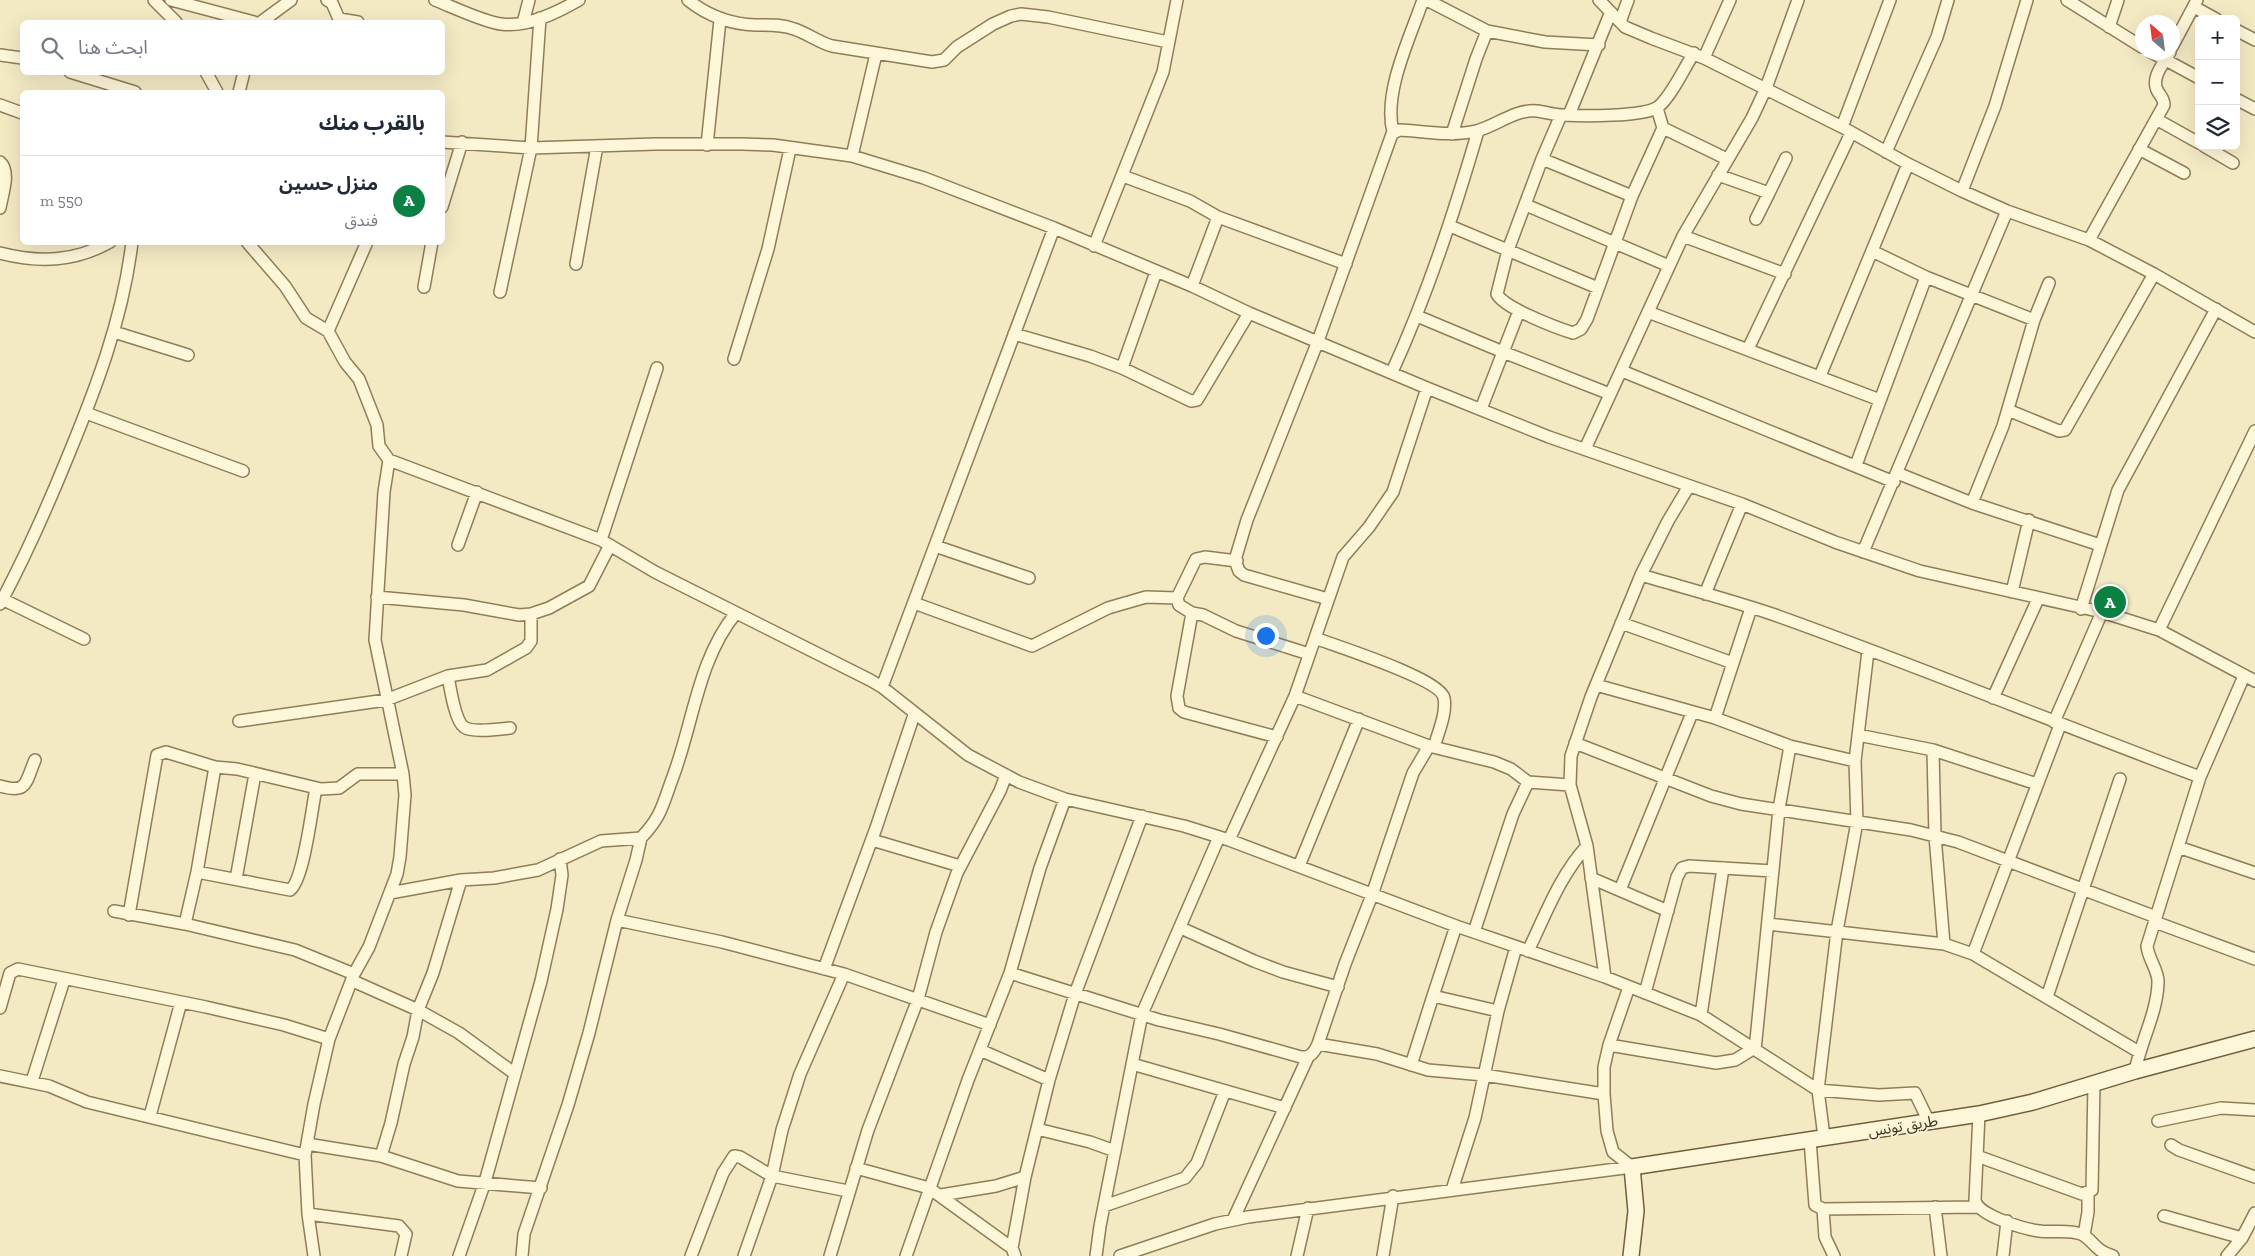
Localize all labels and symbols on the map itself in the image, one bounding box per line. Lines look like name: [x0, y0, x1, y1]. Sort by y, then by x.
north arrow: [2135, 15, 2180, 60]
pin: A: [2094, 583, 2126, 621]
your location: [1253, 623, 1279, 649]
street label: طريق تونس: [1867, 1112, 1939, 1141]

